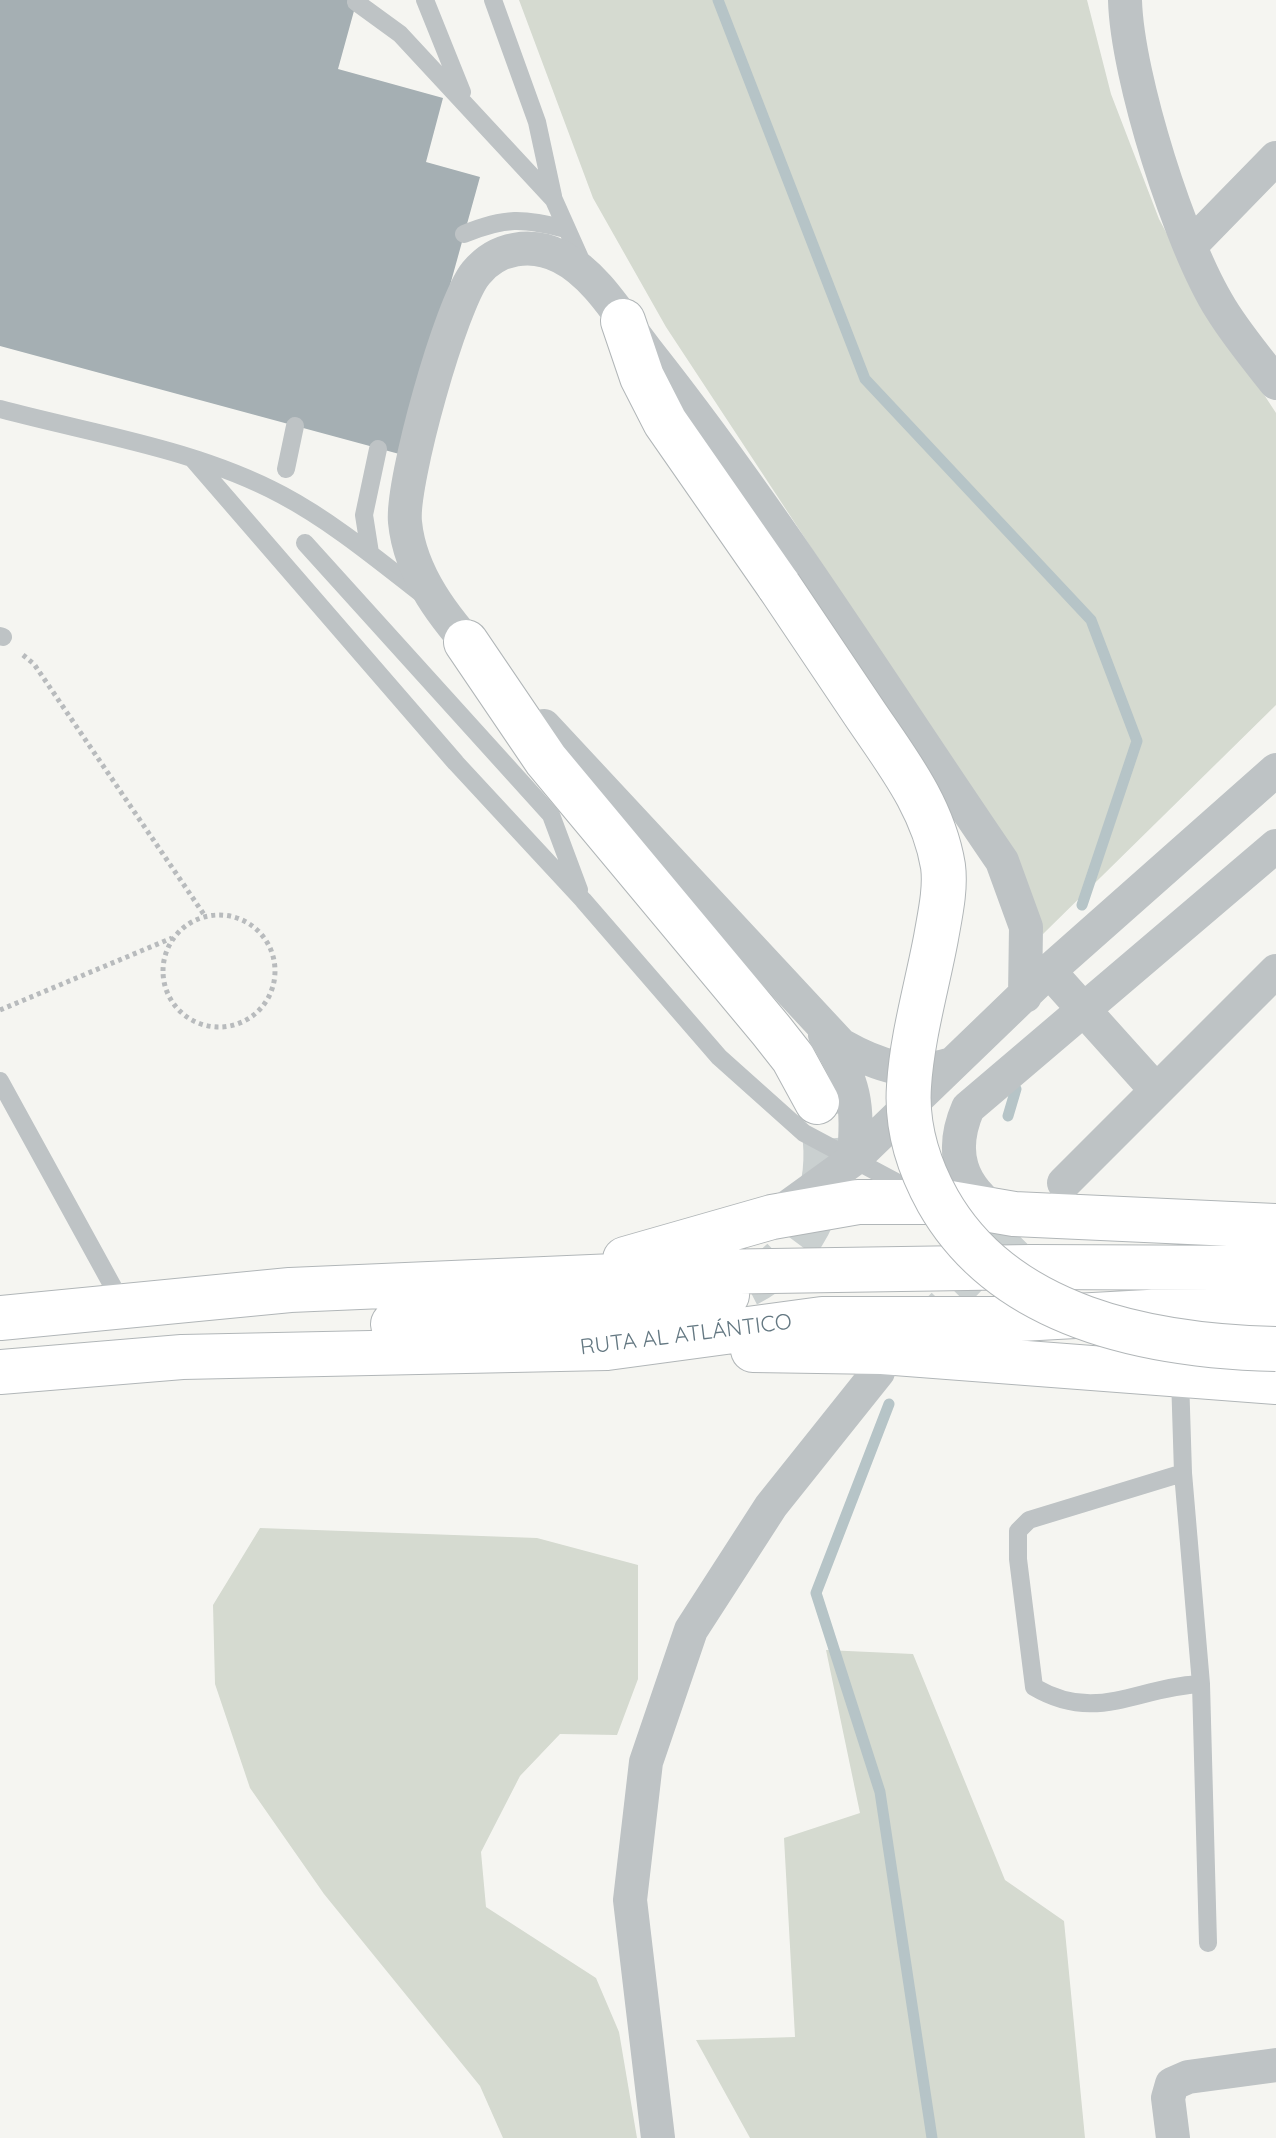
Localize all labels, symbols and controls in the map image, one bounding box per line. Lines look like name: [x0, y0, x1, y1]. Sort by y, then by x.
street label: RUTA AL ATLÁNTICO: [579, 1309, 793, 1361]

